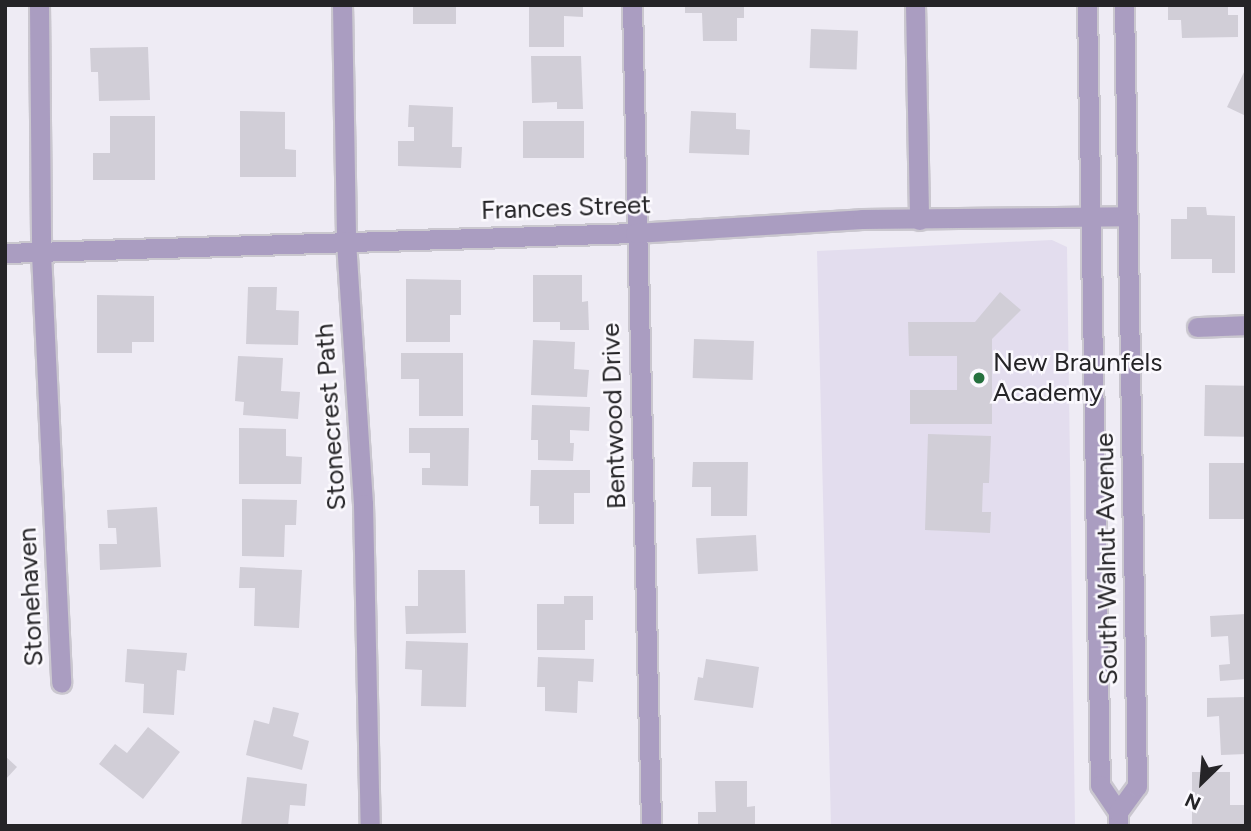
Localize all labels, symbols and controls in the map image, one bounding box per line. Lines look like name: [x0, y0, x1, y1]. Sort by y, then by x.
street label: Frances Street: [481, 189, 651, 227]
street label: Stonecrest Path: [309, 322, 353, 512]
street label: Bentwood Drive: [595, 322, 633, 510]
place label: New Braunfels Academy: [993, 347, 1162, 408]
marker: New Braunfels Academy: [971, 370, 987, 386]
street label: South Walnut Avenue: [1089, 433, 1125, 685]
street label: Stonehaven: [12, 527, 50, 667]
north arrow: [1167, 747, 1237, 817]
text: N: [1181, 788, 1204, 815]

